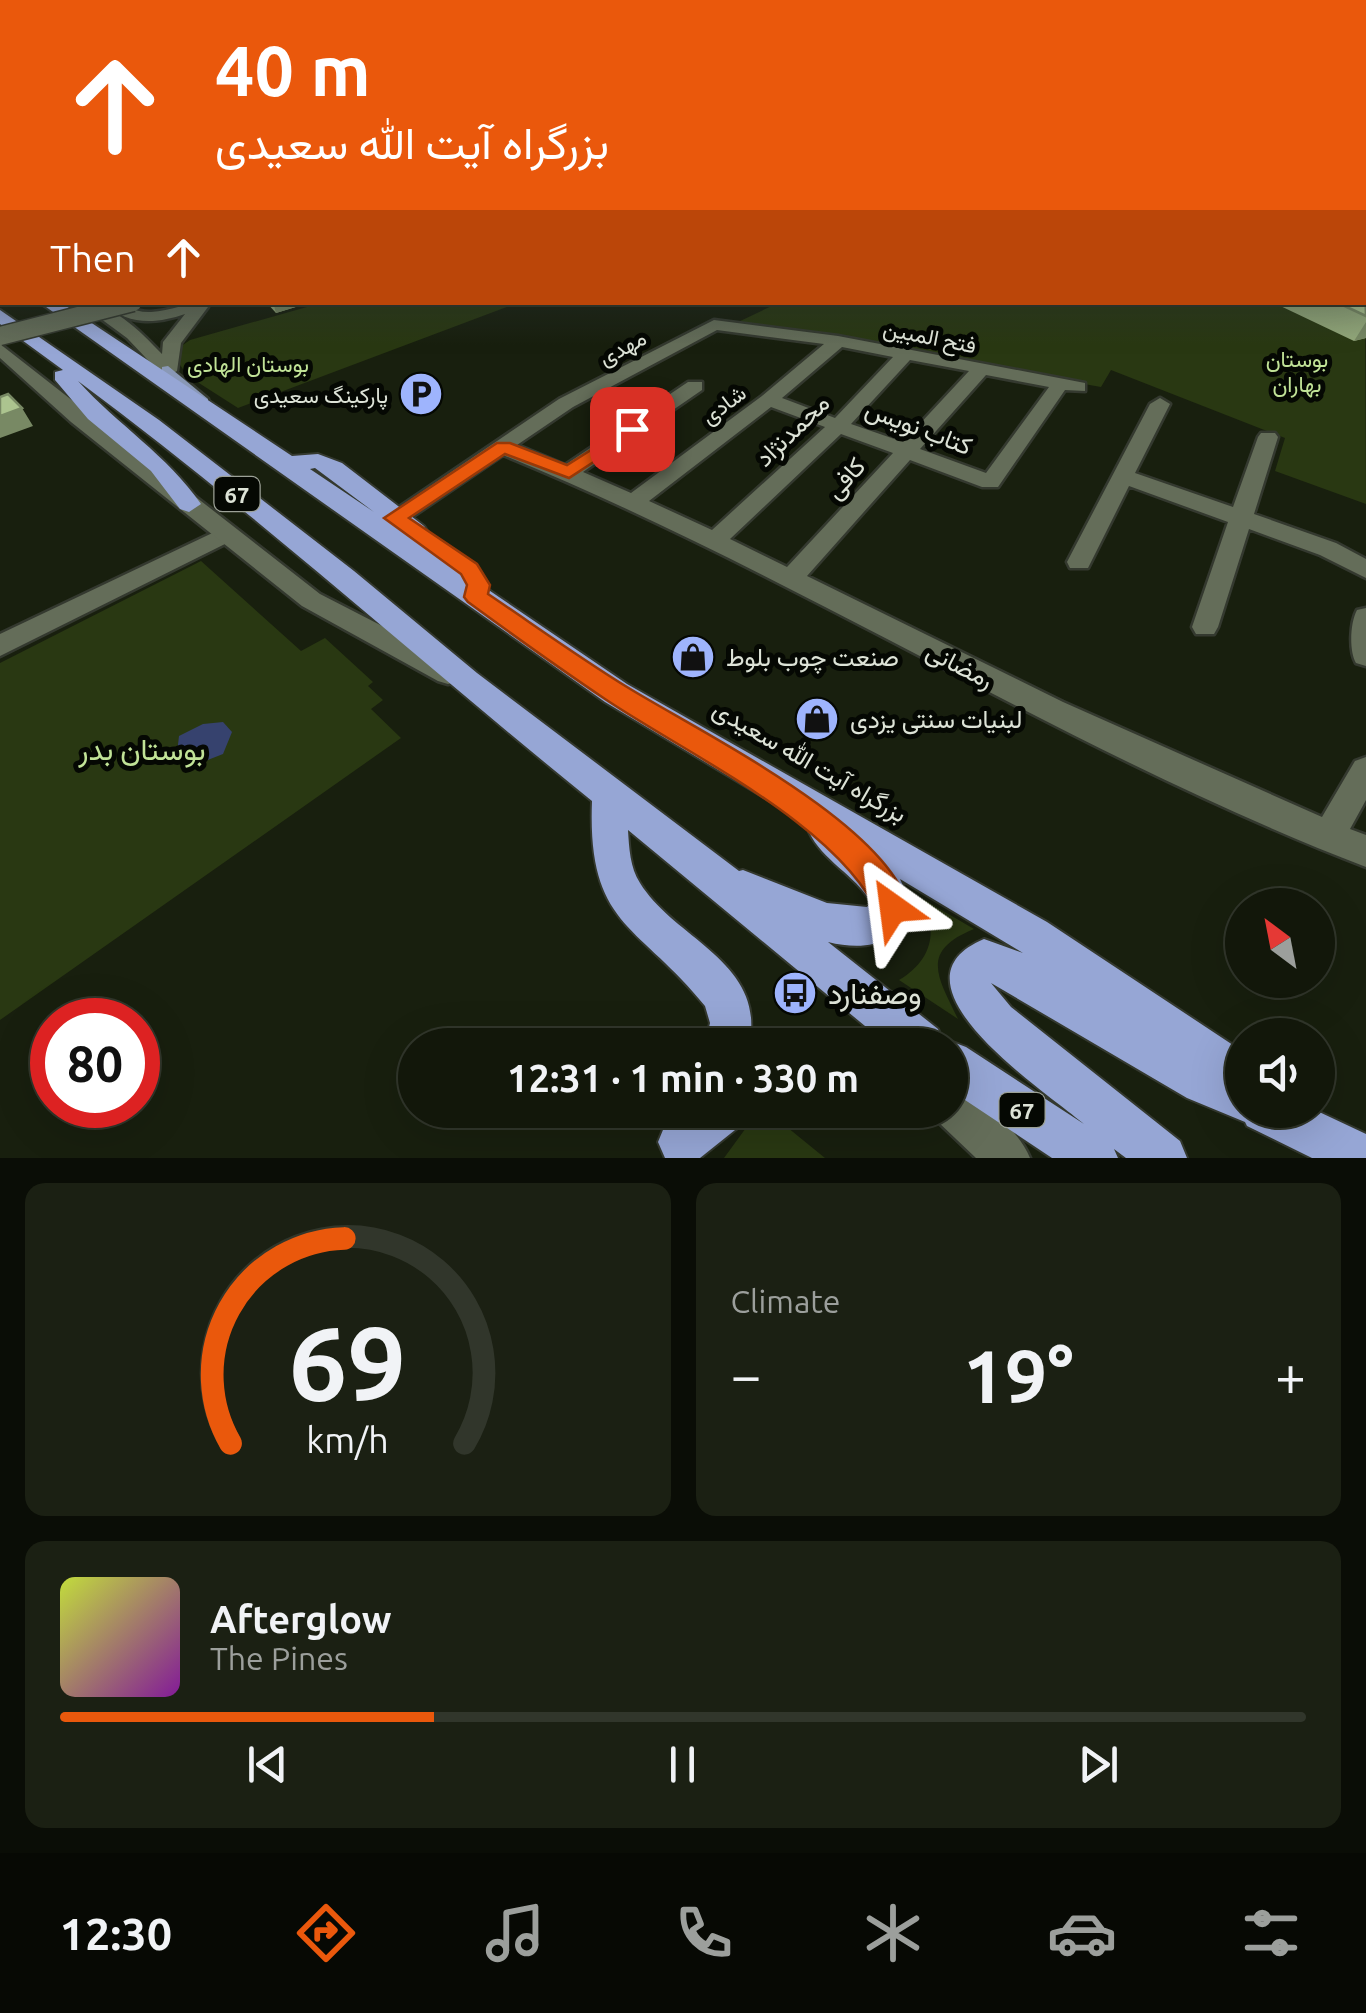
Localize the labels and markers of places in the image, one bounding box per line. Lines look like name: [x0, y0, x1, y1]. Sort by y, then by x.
parking icon: پارکینگ سعیدی: [398, 371, 444, 417]
place label: پارکینگ سعیدی: [254, 382, 388, 410]
pin: [590, 387, 675, 472]
shop icon: صنعت چوب بلوط: [670, 634, 716, 680]
place label: صنعت چوب بلوط: [726, 643, 899, 674]
shop icon: لبنیات سنتی یزدی: [794, 696, 840, 742]
place label: لبنیات سنتی یزدی: [850, 705, 1023, 735]
bus stop icon: وصفنارد: [772, 970, 818, 1016]
place label: وصفنارد: [828, 976, 922, 1012]

